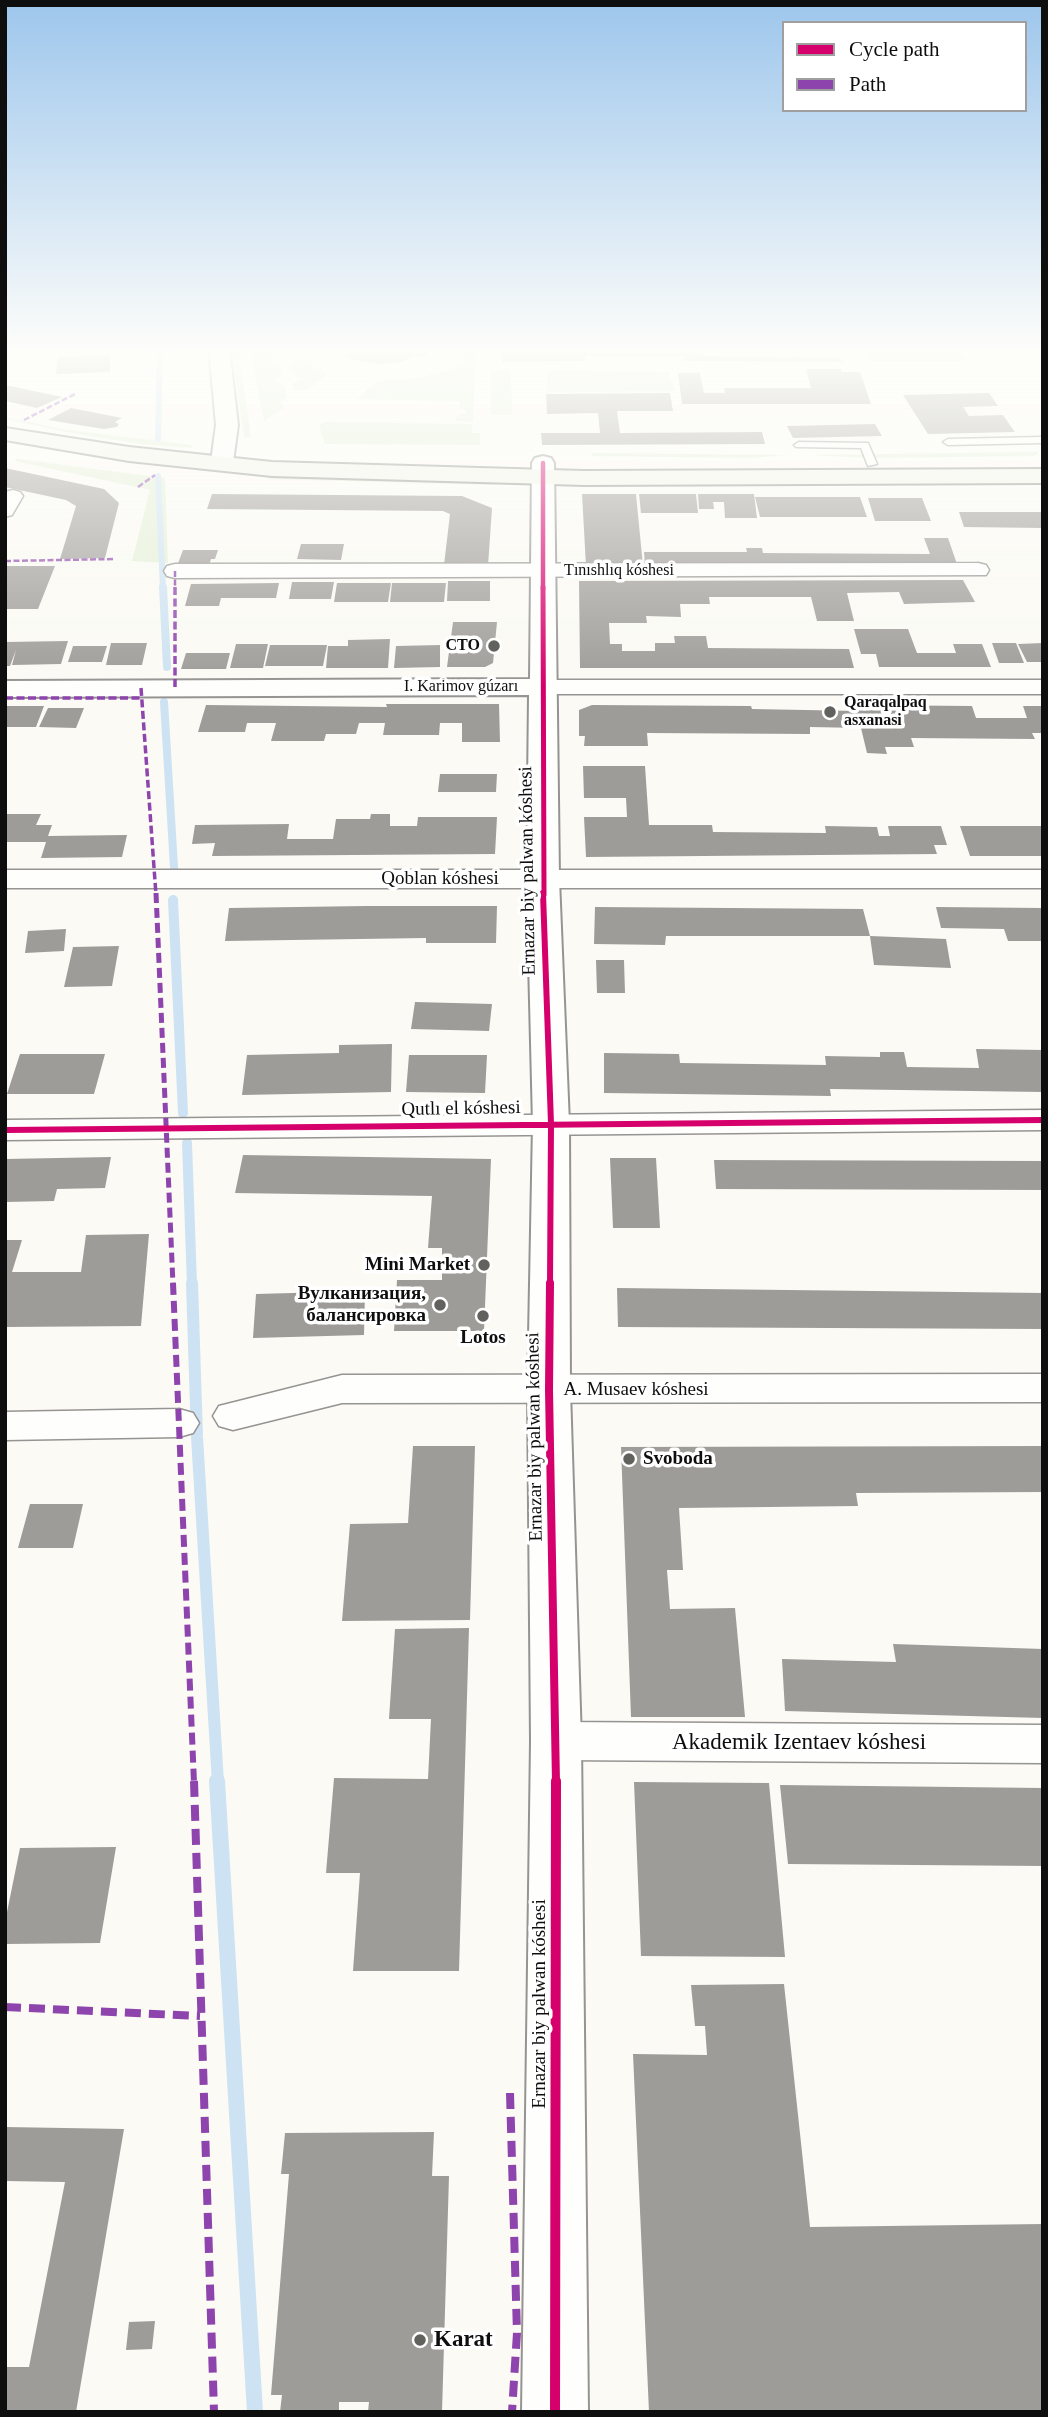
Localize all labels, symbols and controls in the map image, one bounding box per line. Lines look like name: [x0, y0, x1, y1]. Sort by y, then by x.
legend: [782, 21, 1027, 112]
text: Cycle path: [849, 37, 939, 61]
text: Path: [849, 72, 886, 96]
street label: Tınıshlıq kóshesi: [564, 561, 674, 581]
place label: СТО: [446, 636, 480, 656]
marker: СТО: [486, 638, 502, 654]
street label: I. Karimov gúzarı: [404, 677, 518, 697]
place label: Qaraqalpaq asxanasi: [844, 693, 927, 731]
marker: Qaraqalpaq asxanasi: [822, 704, 838, 720]
street label: Ernazar biy palwan kóshesi: [515, 766, 541, 976]
street label: Qoblan kóshesi: [381, 868, 499, 890]
street label: Qutlı el kóshesi: [401, 1097, 521, 1121]
place label: Mini Market: [365, 1254, 470, 1276]
marker: Mini Market: [476, 1257, 492, 1273]
place label: Вулканизация, балансировка: [298, 1283, 426, 1327]
marker: Вулканизация, балансировка: [432, 1297, 448, 1313]
marker: Lotos: [475, 1308, 491, 1324]
place label: Lotos: [460, 1327, 506, 1349]
street label: Ernazar biy palwan kóshesi: [522, 1332, 548, 1542]
street label: A. Musaev kóshesi: [563, 1379, 709, 1401]
place label: Svoboda: [643, 1448, 713, 1470]
marker: Svoboda: [621, 1451, 637, 1467]
street label: Akademik Izentaev kóshesi: [672, 1729, 926, 1757]
street label: Ernazar biy palwan kóshesi: [529, 1899, 551, 2109]
place label: Karat: [434, 2326, 493, 2354]
marker: Karat: [412, 2332, 428, 2348]

